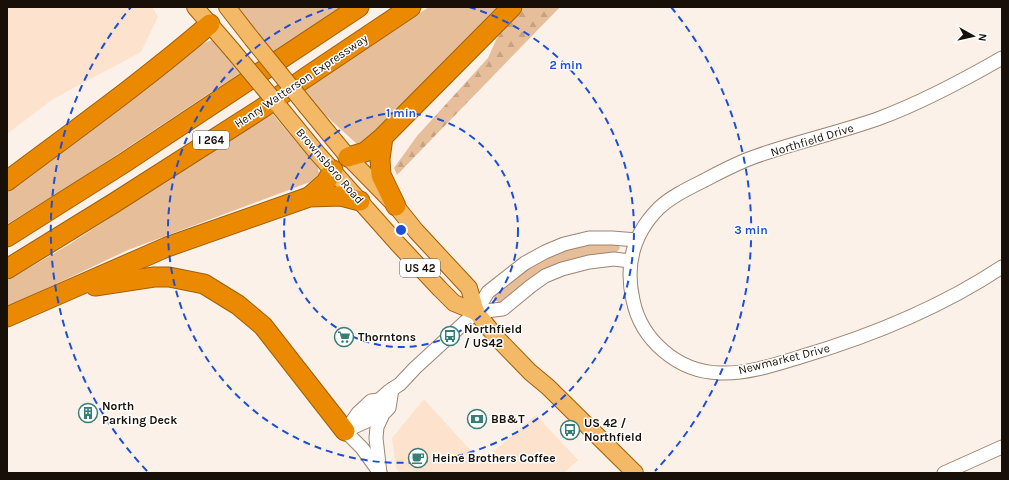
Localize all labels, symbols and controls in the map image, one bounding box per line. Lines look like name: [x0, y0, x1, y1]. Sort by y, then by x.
north arrow: [953, 16, 993, 56]
street label: Henry Watterson Expressway: [232, 31, 371, 131]
text: N: [975, 33, 989, 42]
text: 2 min: [549, 58, 583, 72]
text: 1 min: [386, 106, 416, 120]
street label: Northfield Drive: [769, 121, 855, 159]
street label: Brownsboro Road: [293, 125, 367, 207]
road number: I 264: [193, 131, 229, 149]
centre of rings: [394, 223, 408, 237]
text: 3 min: [734, 223, 768, 237]
road number: US 42: [400, 259, 440, 277]
place label: Northfield / US42: [464, 322, 522, 350]
bus stop icon: Northfield / US42: [439, 325, 461, 347]
supermarket icon: Thorntons: [333, 326, 355, 348]
place label: Thorntons: [358, 330, 416, 344]
street label: Newmarket Drive: [737, 341, 831, 377]
place label: North Parking Deck: [102, 399, 177, 427]
building icon: North Parking Deck: [77, 402, 99, 424]
bank icon: BB&T: [466, 408, 488, 430]
place label: BB&T: [491, 412, 525, 426]
place label: US 42 / Northfield: [584, 416, 642, 444]
bus stop icon: US 42 / Northfield: [559, 419, 581, 441]
cafe icon: Heine Brothers Coffee: [407, 447, 429, 469]
place label: Heine Brothers Coffee: [432, 451, 556, 465]

